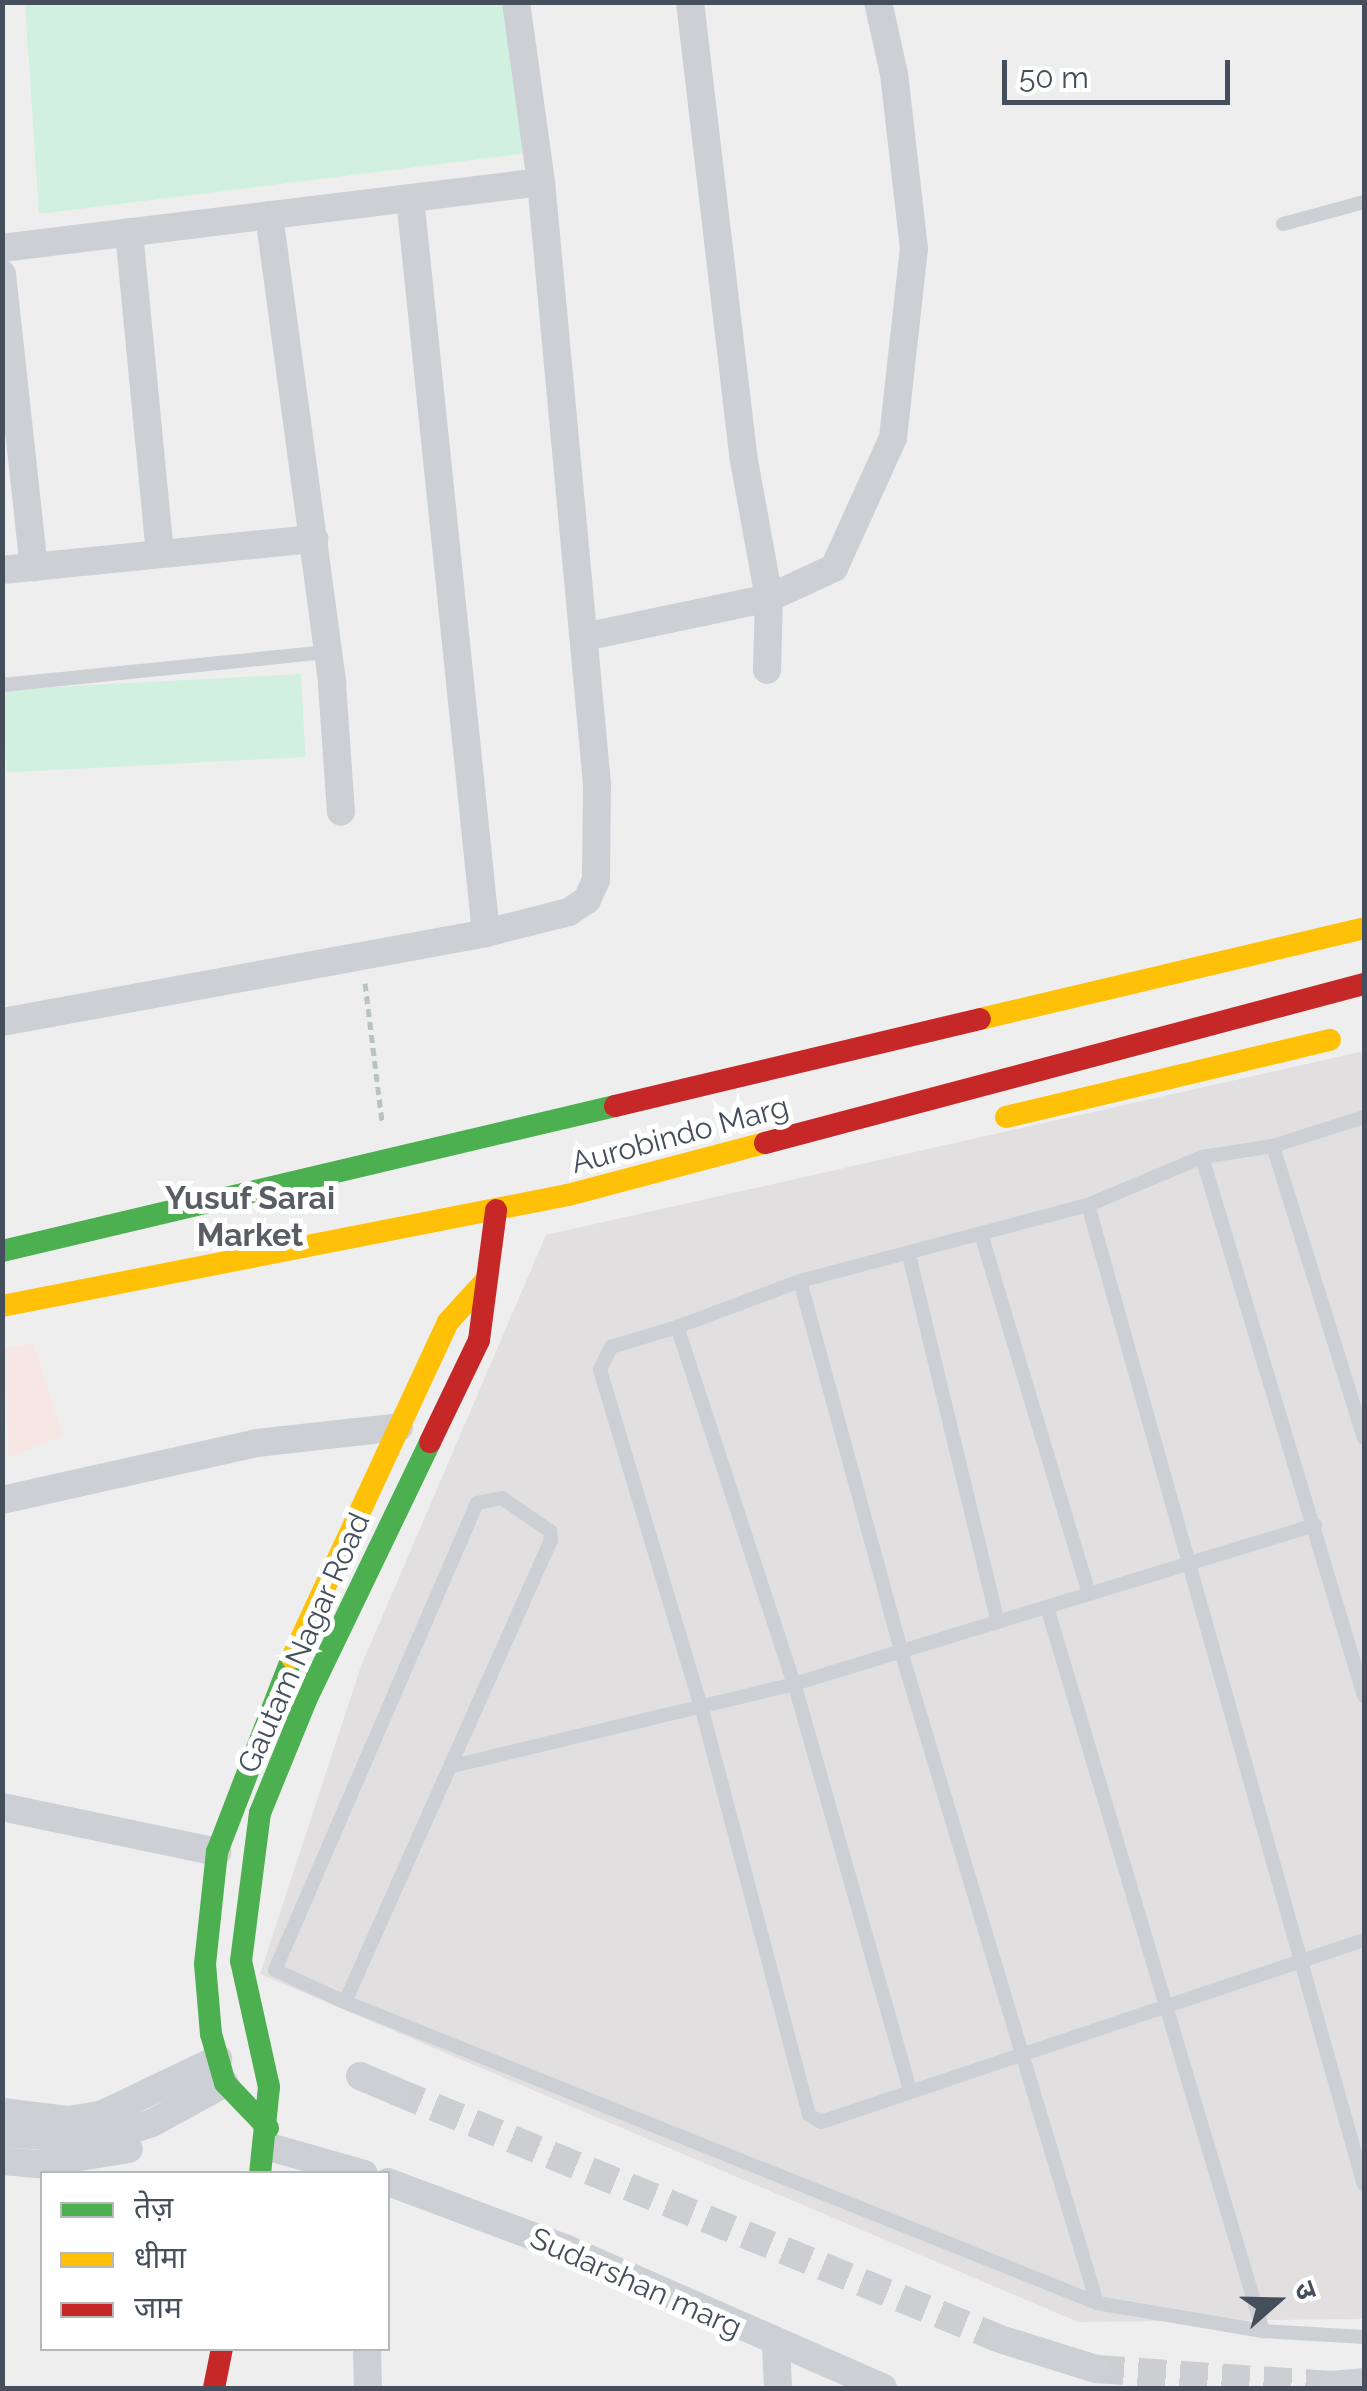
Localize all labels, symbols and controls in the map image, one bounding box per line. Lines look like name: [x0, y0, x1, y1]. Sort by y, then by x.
scale bar: [1007, 40, 1234, 102]
text: 50 m: [1019, 60, 1089, 95]
street label: Aurobindo Marg: [567, 1089, 793, 1181]
district label: Yusuf Sarai Market: [165, 1180, 335, 1255]
street label: Gautam Nagar Road: [230, 1507, 378, 1779]
legend: [40, 2171, 390, 2351]
text: तेज़: [134, 2190, 173, 2225]
street label: Sudarshan marg: [525, 2220, 747, 2346]
text: धीमा: [134, 2240, 186, 2275]
north arrow: [1227, 2251, 1327, 2351]
text: उ: [1287, 2277, 1324, 2304]
text: जाम: [134, 2290, 182, 2325]

